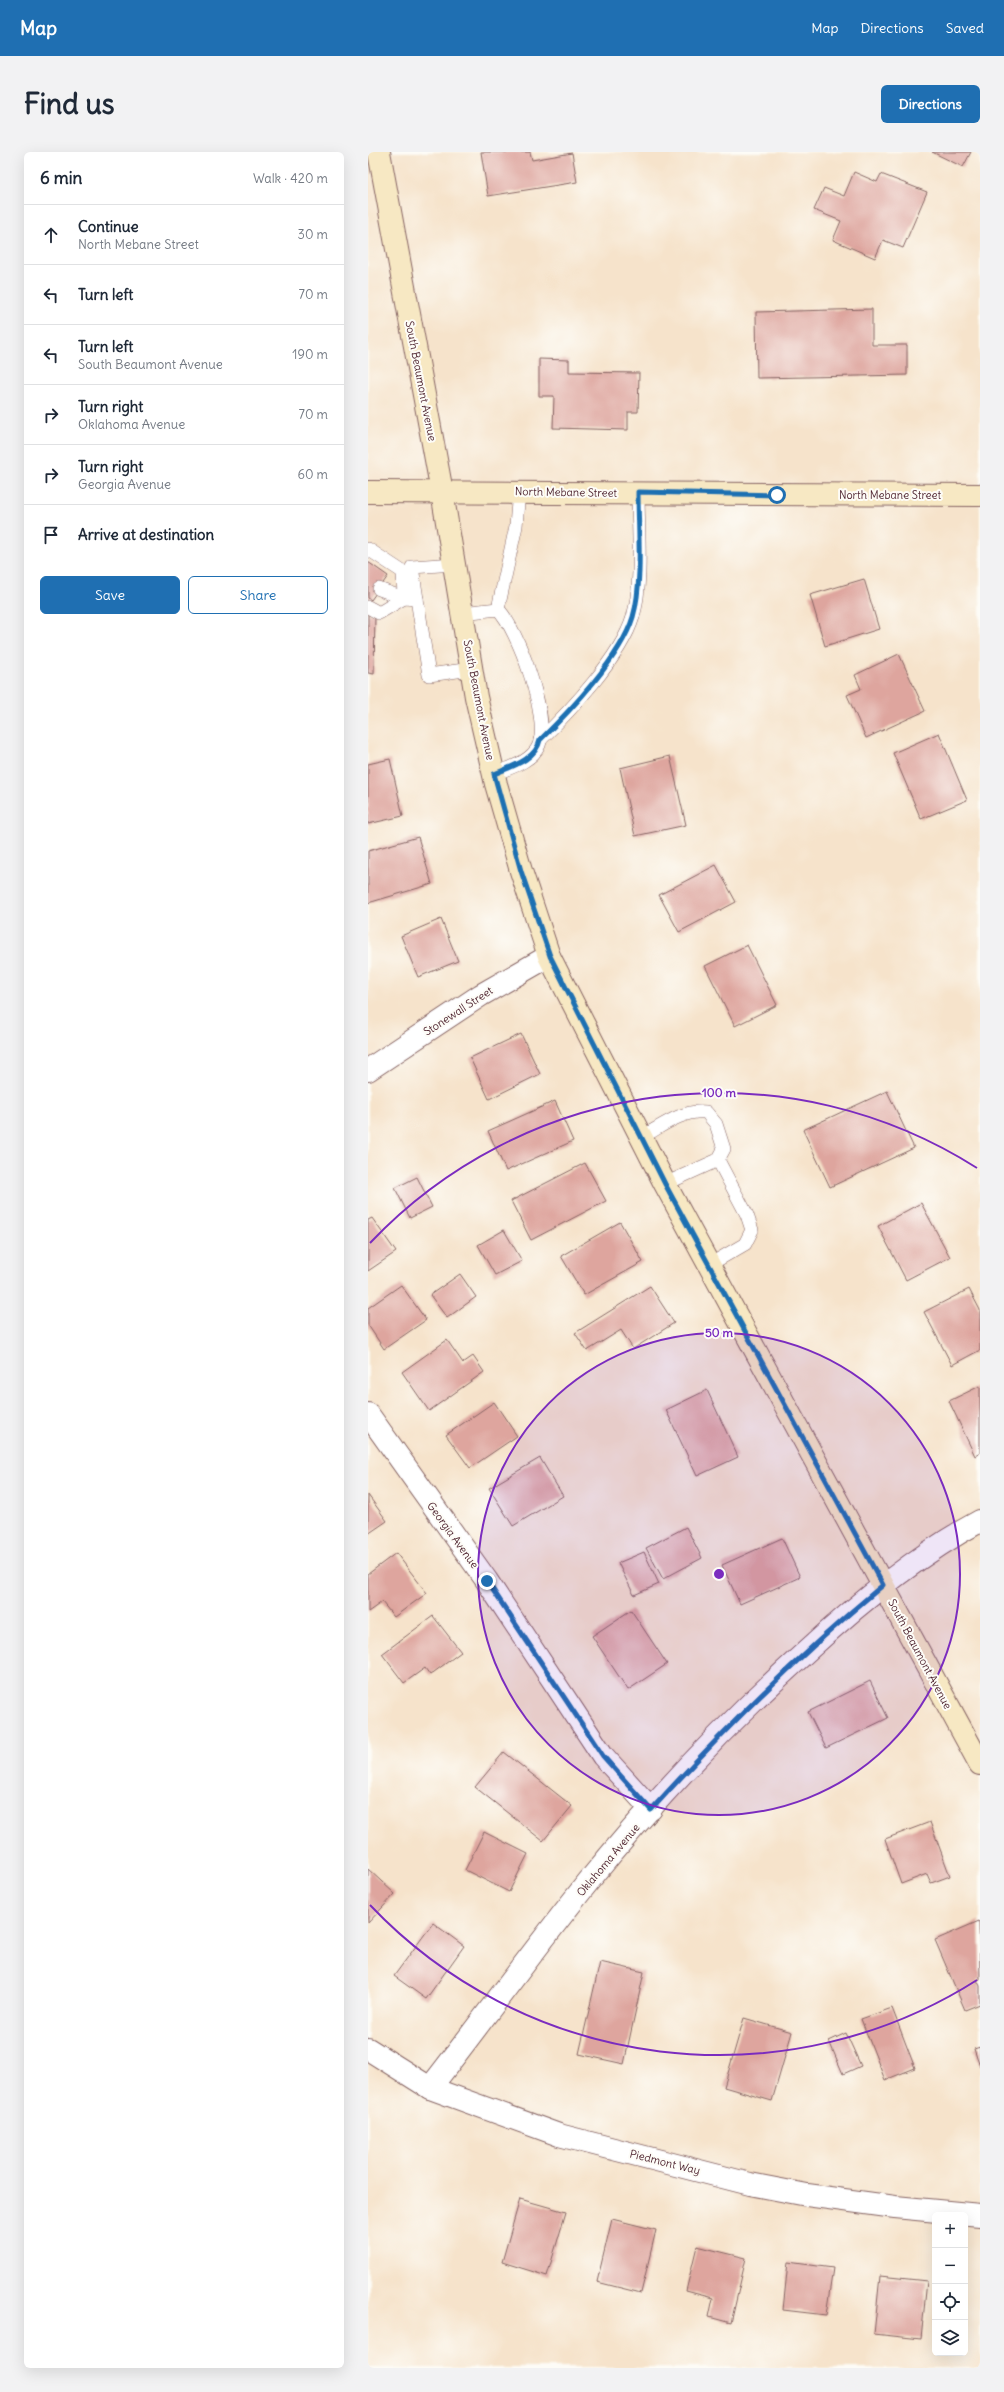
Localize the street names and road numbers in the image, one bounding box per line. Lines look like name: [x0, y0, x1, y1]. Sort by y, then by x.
street label: South Beaumont Avenue: [402, 320, 440, 443]
street label: North Mebane Street: [515, 484, 618, 500]
street label: North Mebane Street: [839, 488, 941, 502]
street label: South Beaumont Avenue: [460, 639, 498, 762]
street label: Stonewall Street: [421, 983, 496, 1039]
street label: Georgia Avenue: [424, 1499, 482, 1571]
street label: South Beaumont Avenue: [885, 1597, 955, 1711]
street label: Oklahoma Avenue: [573, 1821, 643, 1899]
street label: Piedmont Way: [628, 2146, 702, 2178]

